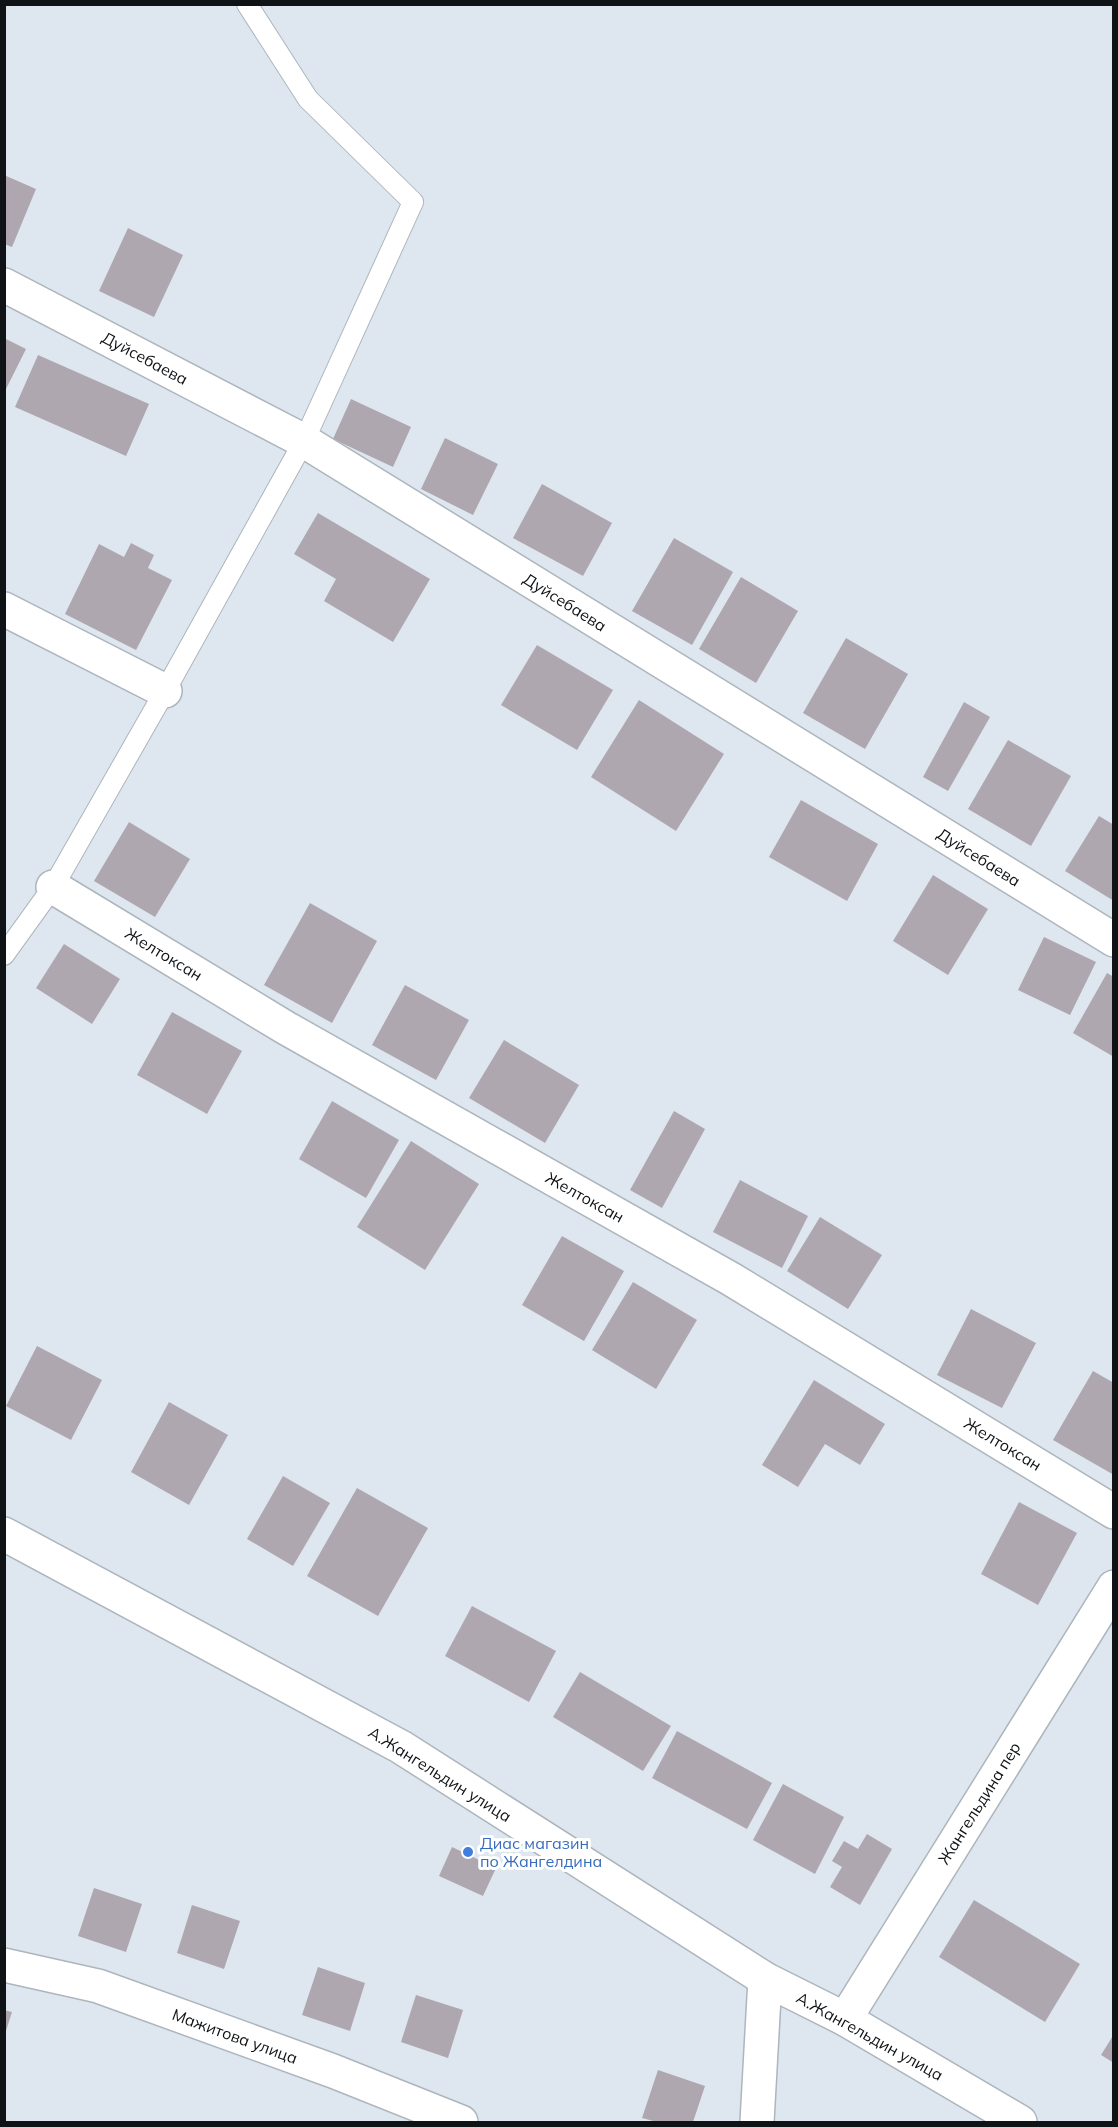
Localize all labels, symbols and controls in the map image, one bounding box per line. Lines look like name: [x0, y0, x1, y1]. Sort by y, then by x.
street label: Дуйсебаева: [99, 327, 191, 389]
street label: Дуйсебаева: [520, 569, 610, 635]
street label: Дуйсебаева: [934, 824, 1024, 890]
street label: Желтоксан: [122, 923, 206, 985]
street label: Желтоксан: [542, 1167, 628, 1227]
street label: Желтоксан: [961, 1413, 1045, 1475]
street label: А.Жангельдин улица: [365, 1722, 515, 1826]
street label: Жангельдина пер: [933, 1738, 1025, 1868]
place label: Диас магазин по Жангелдина: [480, 1833, 602, 1871]
marker: Диас магазин по Жангелдина: [461, 1845, 475, 1859]
street label: А.Жангельдин улица: [793, 1987, 947, 2085]
street label: Мажитова улица: [170, 2004, 300, 2068]

